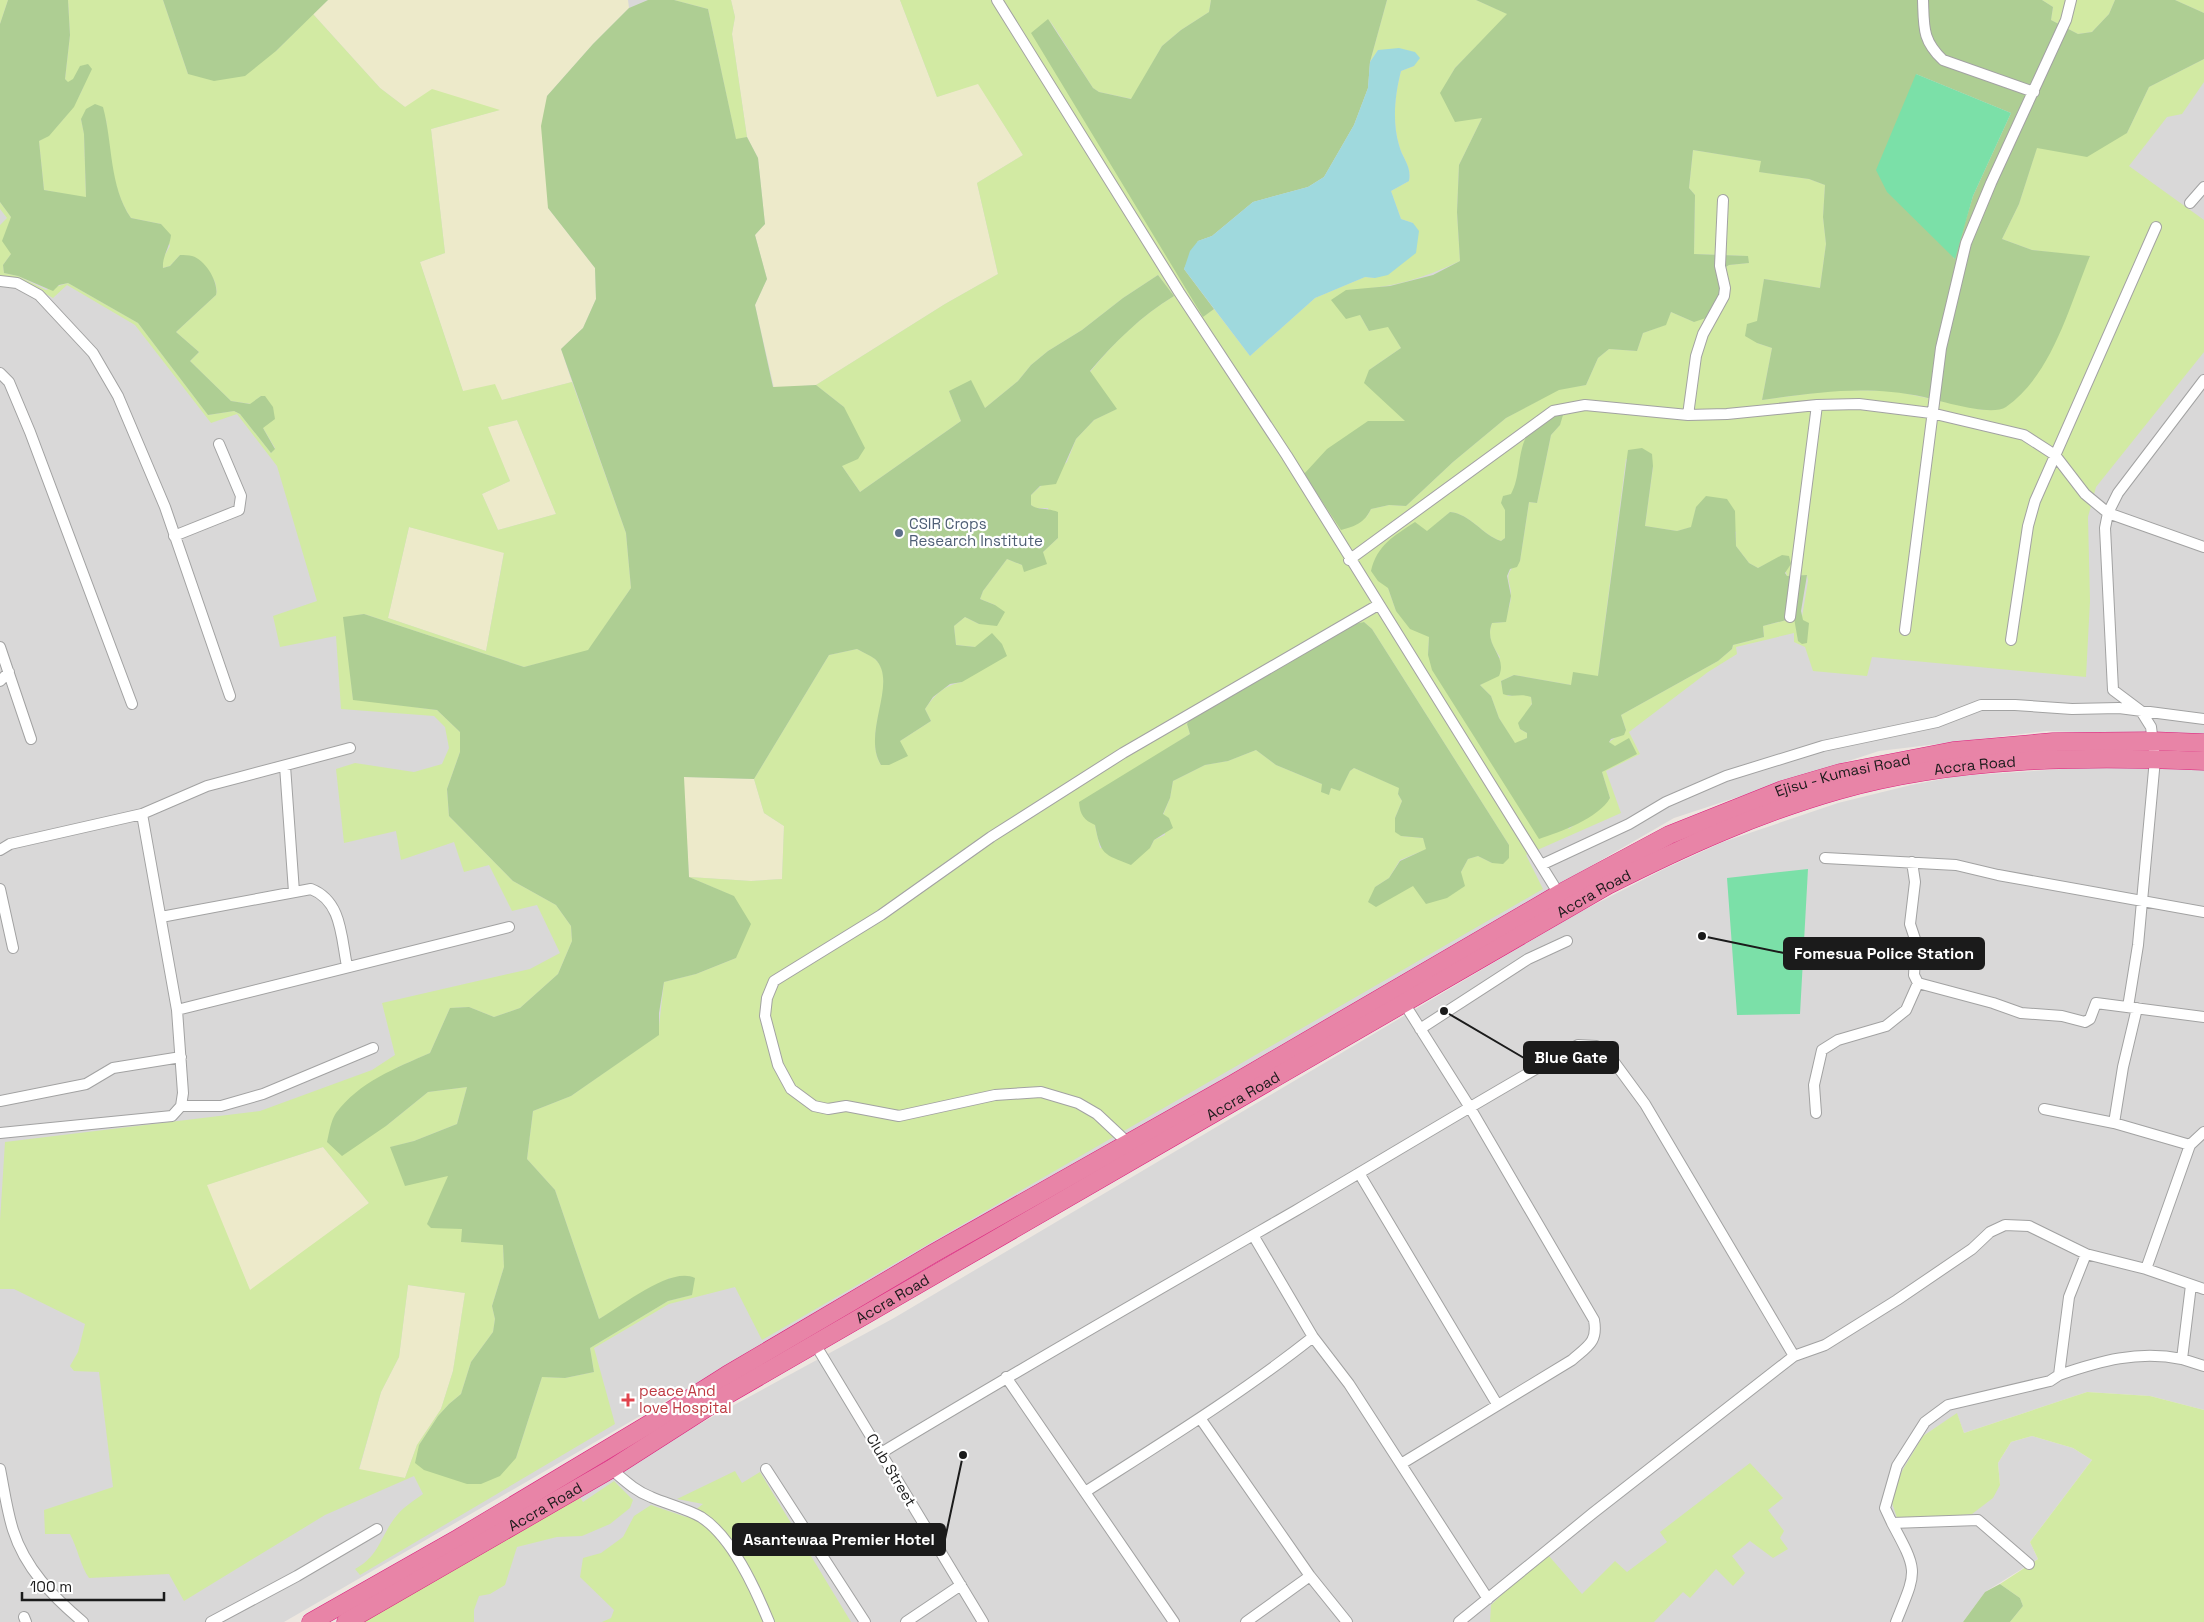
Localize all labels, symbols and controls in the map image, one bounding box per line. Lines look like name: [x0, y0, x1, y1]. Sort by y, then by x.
place label: CSIR Crops Research Institute: [909, 514, 1043, 550]
marker: CSIR Crops Research Institute: [893, 527, 905, 539]
street label: Ejisu - Kumasi Road: [1772, 750, 1912, 801]
street label: Accra Road: [1933, 752, 2016, 779]
street label: Accra Road: [1553, 865, 1634, 922]
callout: Fomesua Police Station: [1784, 938, 1984, 969]
text: Fomesua Police Station: [1794, 943, 1974, 964]
callout: Blue Gate: [1524, 1042, 1618, 1073]
text: Blue Gate: [1534, 1047, 1608, 1068]
street label: Accra Road: [1203, 1067, 1283, 1125]
street label: Accra Road: [852, 1270, 933, 1327]
place label: peace And love Hospital: [639, 1381, 732, 1417]
marker: peace And love Hospital: [621, 1393, 635, 1407]
street label: Club Street: [862, 1430, 921, 1510]
street label: Accra Road: [505, 1478, 585, 1535]
callout: Asantewaa Premier Hotel: [733, 1524, 945, 1555]
text: Asantewaa Premier Hotel: [743, 1529, 935, 1550]
scale bar: [22, 1570, 165, 1602]
text: 100 m: [30, 1577, 72, 1596]

